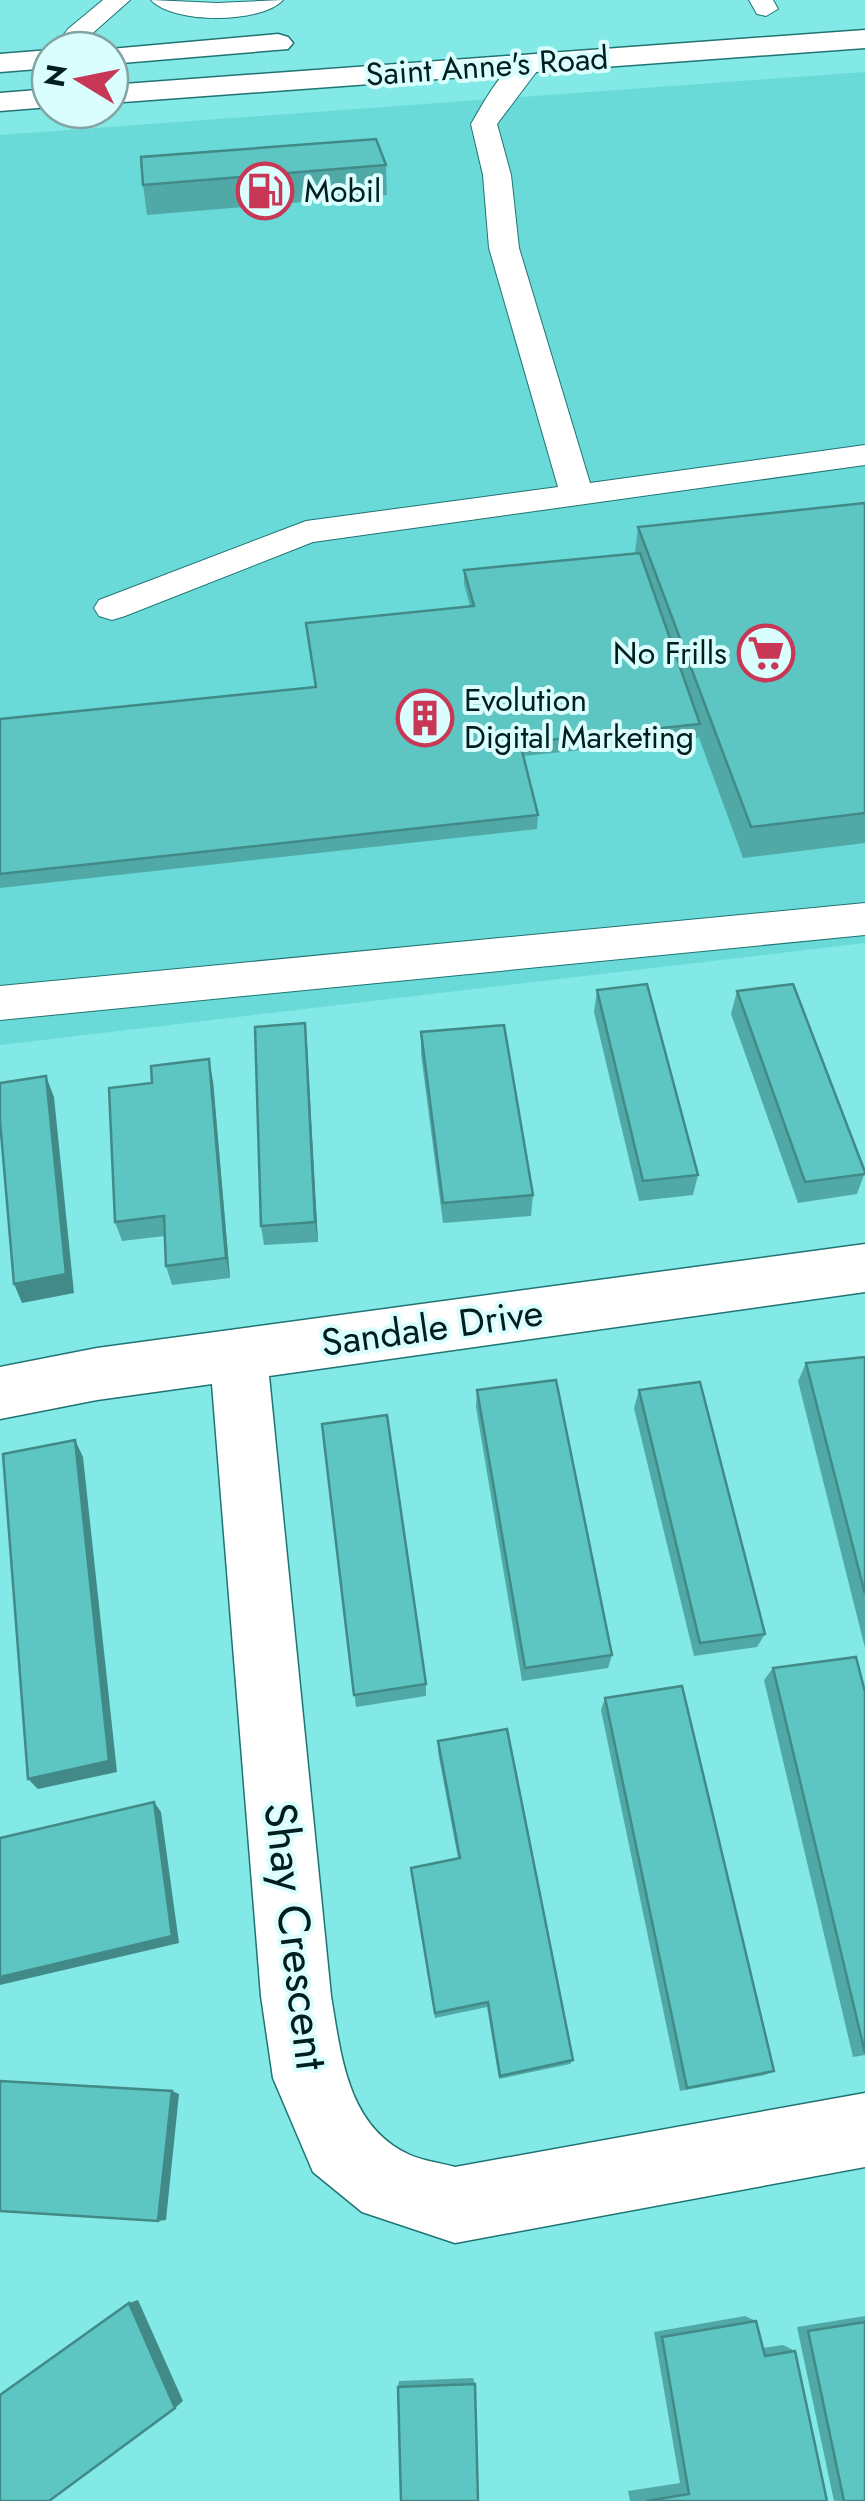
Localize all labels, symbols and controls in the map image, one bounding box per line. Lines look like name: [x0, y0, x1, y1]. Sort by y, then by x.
north arrow: [30, 30, 130, 130]
street label: Saint Anne's Road: [364, 35, 610, 97]
text: N: [34, 61, 78, 90]
fuel station icon: Mobil: [235, 161, 295, 221]
place label: Mobil: [304, 168, 381, 214]
supermarket icon: No Frills: [736, 623, 796, 683]
place label: No Frills: [613, 630, 727, 676]
place label: Evolution Digital Marketing: [464, 677, 694, 760]
building icon: Evolution Digital Marketing: [395, 688, 455, 748]
street label: Sandale Drive: [318, 1284, 546, 1370]
street label: Shay Crescent: [247, 1799, 345, 2074]

